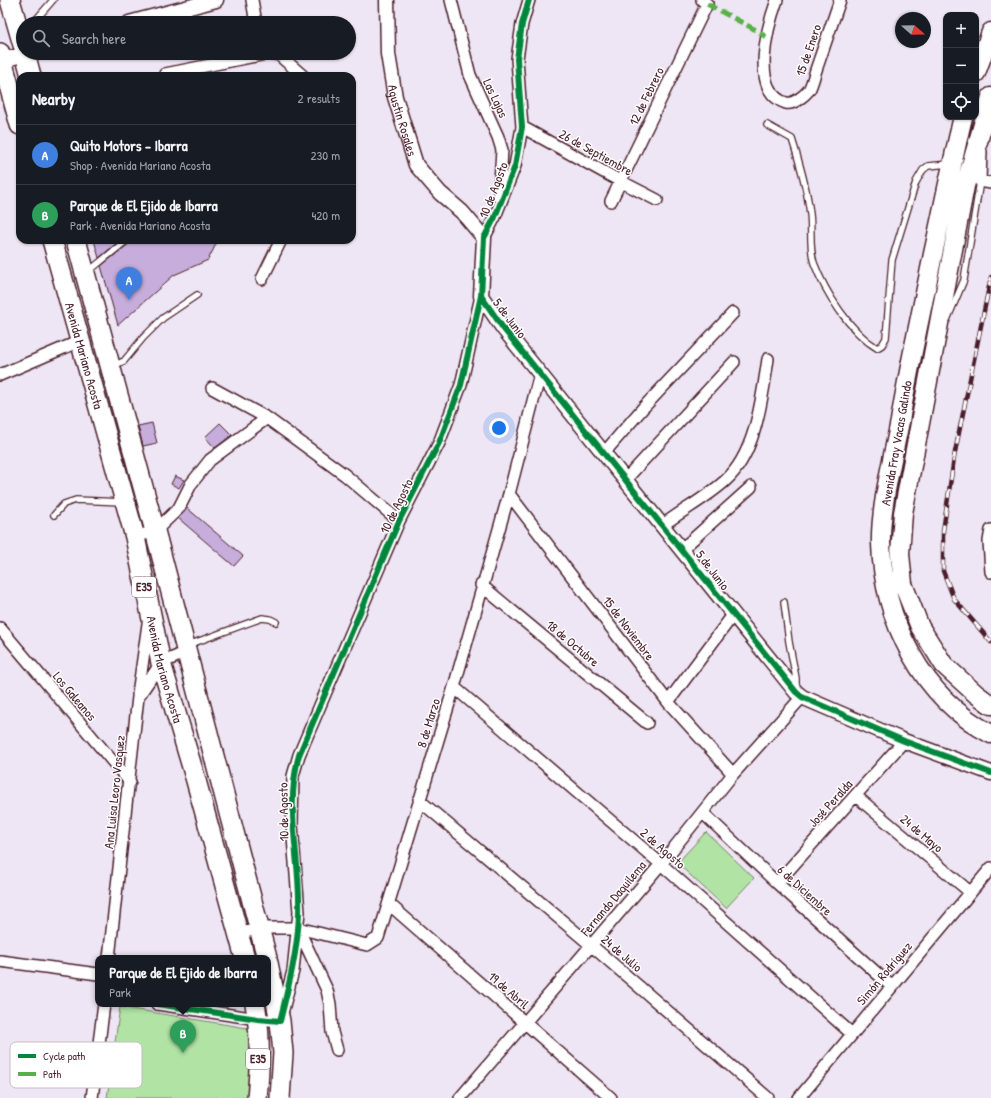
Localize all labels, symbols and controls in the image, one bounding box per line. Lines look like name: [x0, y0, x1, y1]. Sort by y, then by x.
north arrow: [895, 12, 931, 48]
map controls: [943, 12, 979, 120]
button: +: [943, 12, 979, 48]
search box: [16, 16, 356, 60]
street label: 15 de Enero: [791, 22, 825, 78]
icon: search: [30, 27, 52, 49]
text: Search here: [62, 28, 126, 49]
button: −: [943, 48, 979, 84]
street label: 12 de Febrero: [624, 64, 668, 128]
street label: Las Lajas: [479, 76, 513, 120]
street label: Agustin Rosales: [384, 83, 422, 158]
button: locate: [943, 84, 979, 120]
text: Nearby: [32, 87, 75, 110]
text: 2 results: [298, 89, 340, 107]
street label: 26 de Septiembre: [556, 124, 636, 180]
text: Quito Motors - Ibarra: [70, 135, 188, 156]
text: A: [42, 146, 48, 164]
text: 230 m: [310, 146, 340, 164]
text: Shop · Avenida Mariano Acosta: [70, 156, 211, 174]
street label: 10 de Agosto: [474, 159, 512, 221]
text: Parque de El Ejido de Ibarra: [70, 195, 218, 216]
text: B: [42, 206, 48, 224]
text: 420 m: [311, 206, 340, 224]
text: Park · Avenida Mariano Acosta: [70, 216, 210, 234]
pin: A: [116, 267, 142, 300]
street label: 5 de Junio: [489, 294, 531, 342]
street label: Avenida Mariano Acosta: [61, 300, 108, 411]
street label: Avenida Fray Vacas Galindo: [876, 379, 916, 507]
your location: [489, 418, 509, 438]
street label: 10 de Agosto: [375, 476, 417, 536]
street label: 5 de Junio: [692, 546, 734, 594]
road number: E35: [132, 577, 156, 597]
street label: 15 de Noviembre: [599, 592, 659, 664]
street label: Avenida Mariano Acosta: [142, 614, 187, 725]
street label: 18 de Octubre: [543, 616, 603, 670]
street label: Los Galeanos: [49, 668, 101, 724]
street label: 8 de Marzo: [412, 696, 444, 750]
street label: Ana Luisa Leoro Vasquez: [99, 734, 129, 850]
street label: José Peralda: [804, 775, 856, 831]
street label: 10 de Agosto: [273, 782, 293, 842]
street label: 24 de Mayo: [897, 810, 947, 856]
street label: 2 de Agosto: [637, 823, 689, 873]
street label: Fernando Daquilema: [576, 857, 650, 940]
street label: 6 de Diciembre: [774, 861, 836, 919]
street label: 24 de Julio: [598, 930, 646, 976]
street label: Simón Rodríguez: [852, 937, 916, 1009]
popup: [95, 955, 271, 1007]
text: Parque de El Ejido de Ibarra: [109, 962, 257, 983]
street label: 19 de Abril: [485, 967, 534, 1013]
text: Park: [109, 983, 131, 1001]
pin: B: [170, 1020, 196, 1053]
legend: [10, 1042, 142, 1088]
text: Cycle path: [43, 1049, 86, 1063]
road number: E35: [246, 1049, 270, 1069]
text: Path: [43, 1067, 61, 1081]

